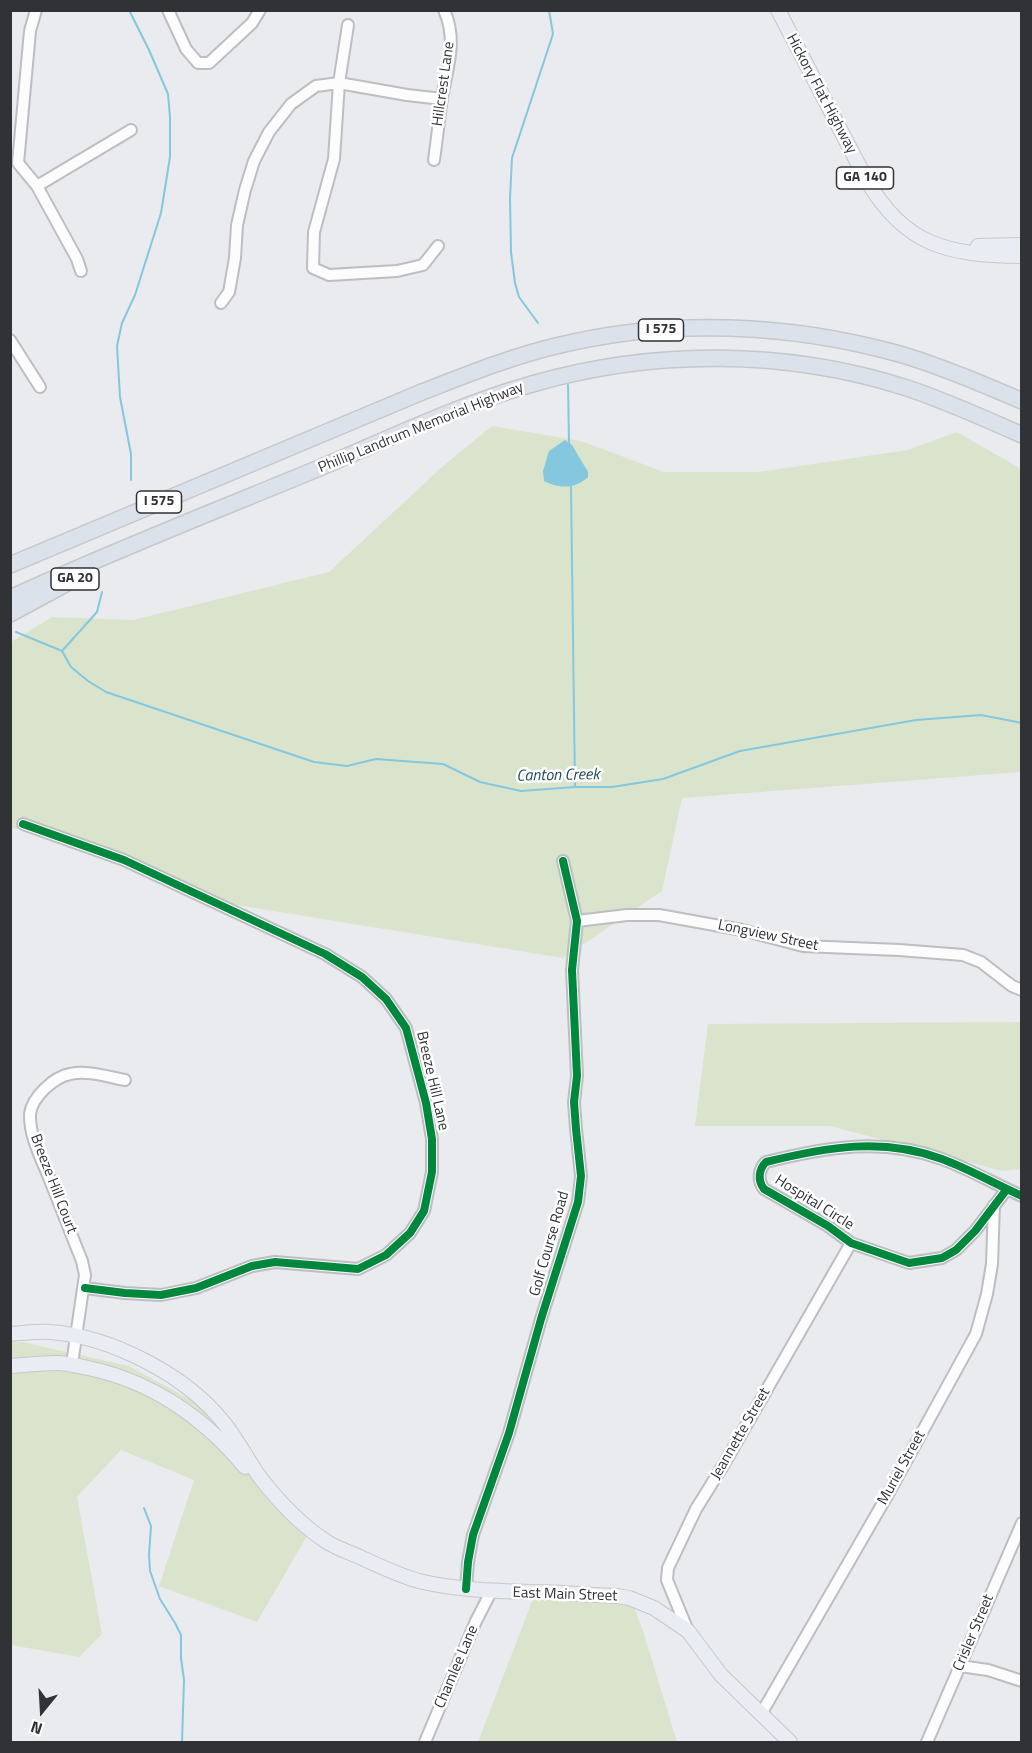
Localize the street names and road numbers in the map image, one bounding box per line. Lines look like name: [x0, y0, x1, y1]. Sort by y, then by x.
street label: Hickory Flat Highway: [782, 31, 860, 157]
street label: Hillcrest Lane: [429, 40, 459, 128]
road number: GA 140: [836, 167, 894, 189]
road number: I 575: [638, 319, 684, 341]
street label: Phillip Landrum Memorial Highway: [316, 378, 526, 478]
road number: I 575: [136, 491, 182, 513]
road number: GA 20: [51, 568, 99, 590]
street label: Longview Street: [716, 917, 820, 955]
street label: Breeze Hill Lane: [412, 1030, 452, 1132]
street label: Breeze Hill Court: [26, 1132, 80, 1236]
street label: Hospital Circle: [771, 1172, 857, 1234]
street label: Golf Course Road: [526, 1189, 574, 1299]
street label: Jeannette Street: [707, 1385, 775, 1483]
street label: Muriel Street: [874, 1428, 930, 1508]
street label: East Main Street: [512, 1584, 618, 1606]
street label: Crisler Street: [950, 1592, 998, 1674]
street label: Chamlee Lane: [431, 1623, 483, 1711]

